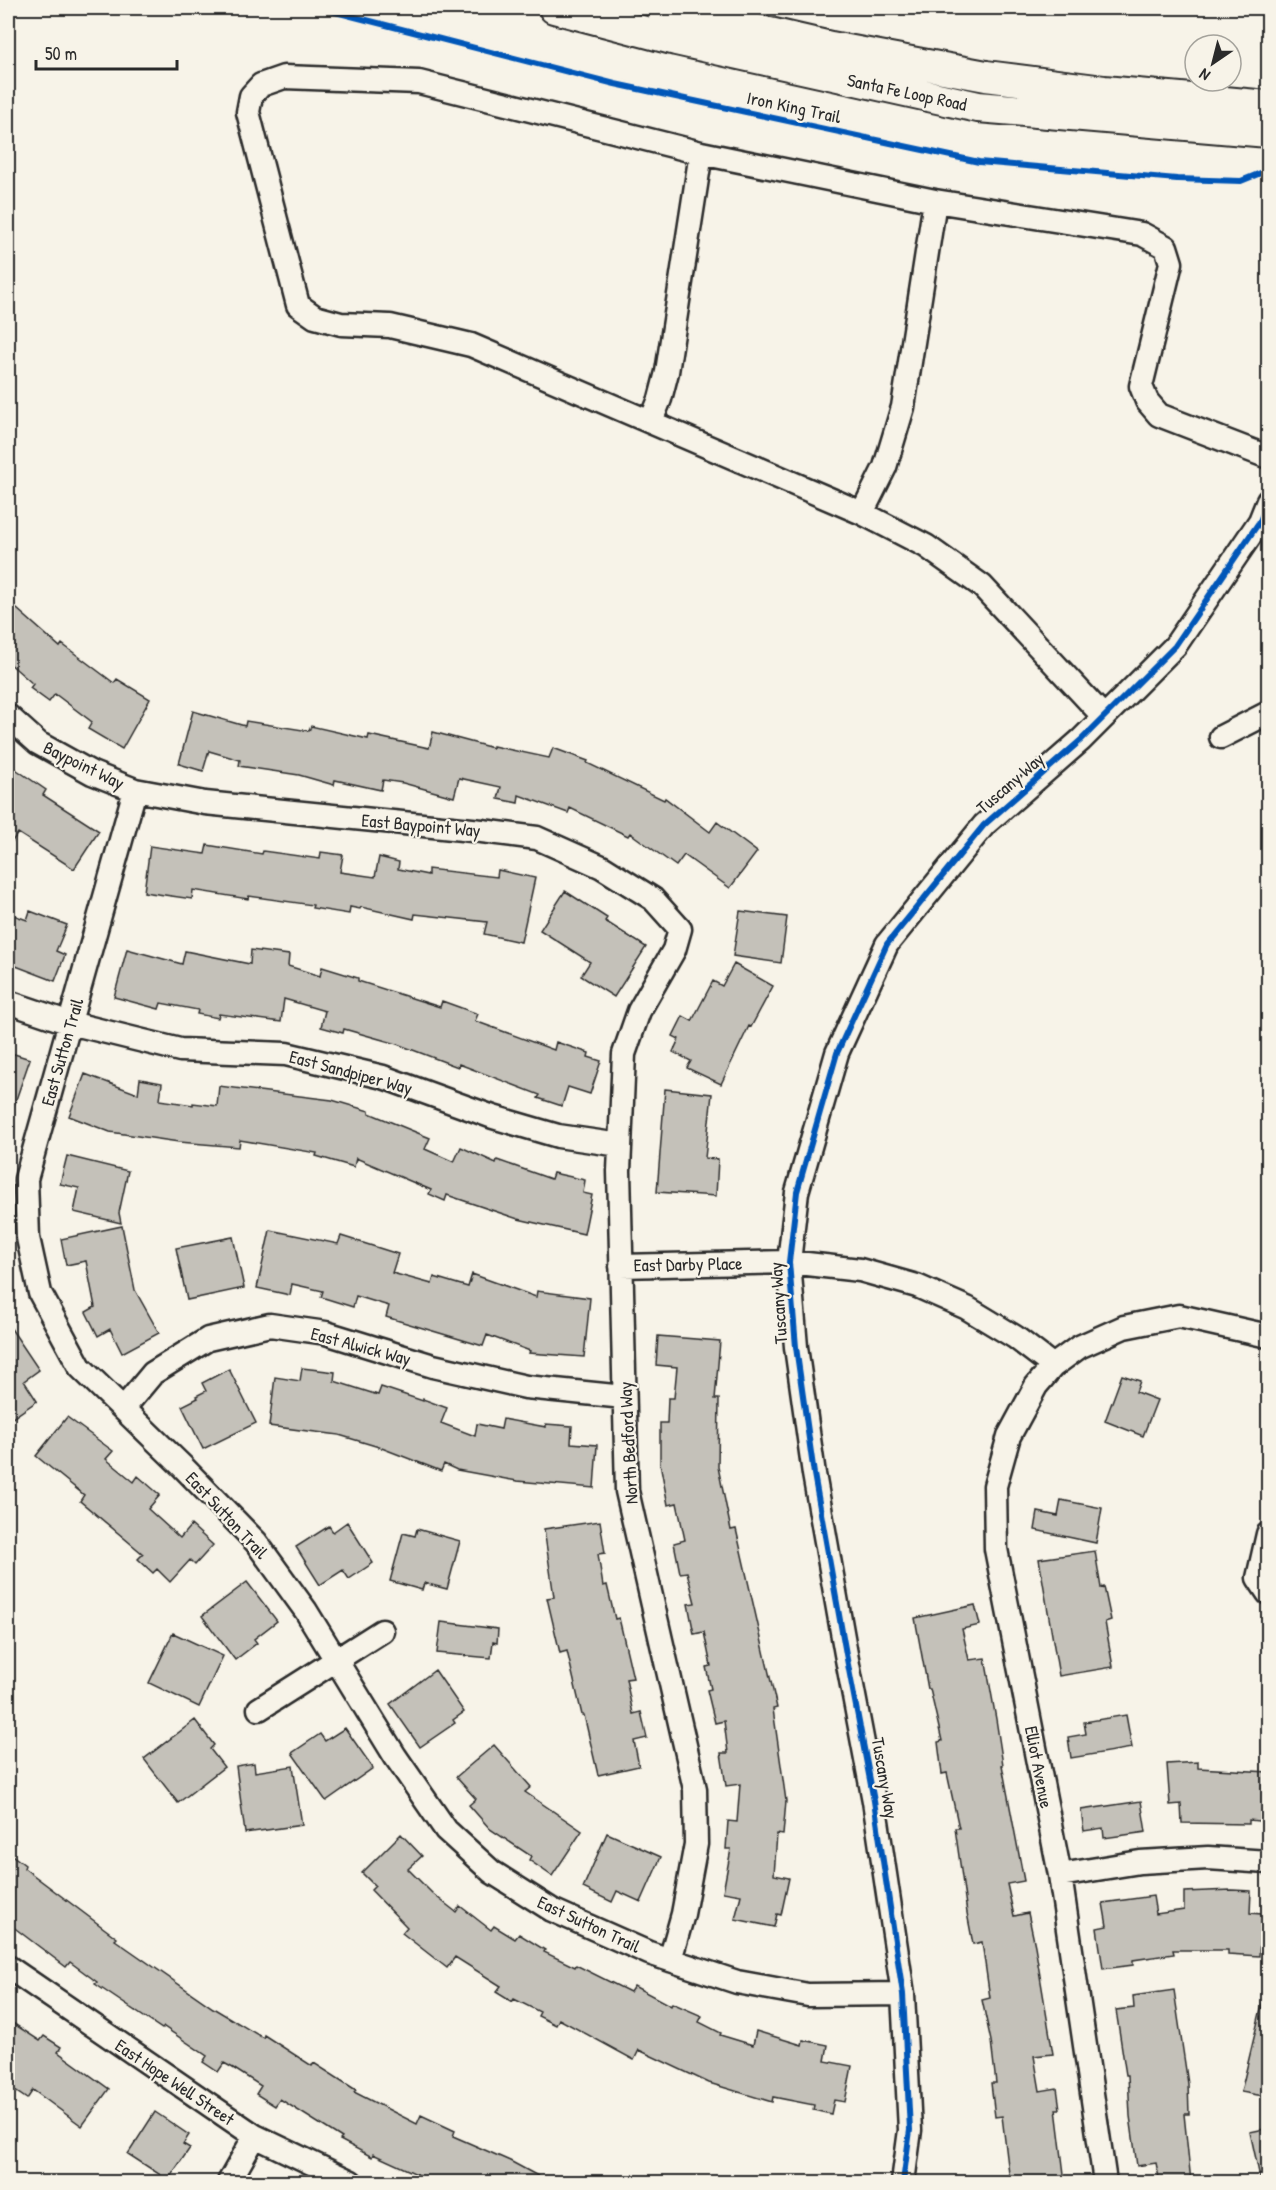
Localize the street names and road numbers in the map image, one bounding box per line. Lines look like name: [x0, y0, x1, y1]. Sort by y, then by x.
street label: Santa Fe Loop Road: [845, 67, 969, 117]
street label: Iron King Trail: [745, 85, 844, 129]
street label: Baypoint Way: [39, 735, 129, 795]
street label: Tuscany Way: [971, 746, 1050, 819]
street label: East Baypoint Way: [360, 807, 482, 843]
street label: East Sutton Trail: [35, 995, 89, 1109]
street label: East Sandpiper Way: [287, 1044, 416, 1101]
street label: East Darby Place: [633, 1251, 743, 1277]
street label: Tuscany Way: [763, 1261, 793, 1345]
street label: East Alwick Way: [308, 1321, 414, 1371]
street label: North Bedford Way: [612, 1381, 644, 1505]
street label: East Sutton Trail: [180, 1466, 274, 1564]
street label: Elliot Avenue: [1019, 1724, 1059, 1810]
street label: Tuscany Way: [866, 1735, 905, 1821]
street label: East Sutton Trail: [533, 1889, 645, 1959]
street label: East Hope Well Street: [110, 2033, 240, 2132]

